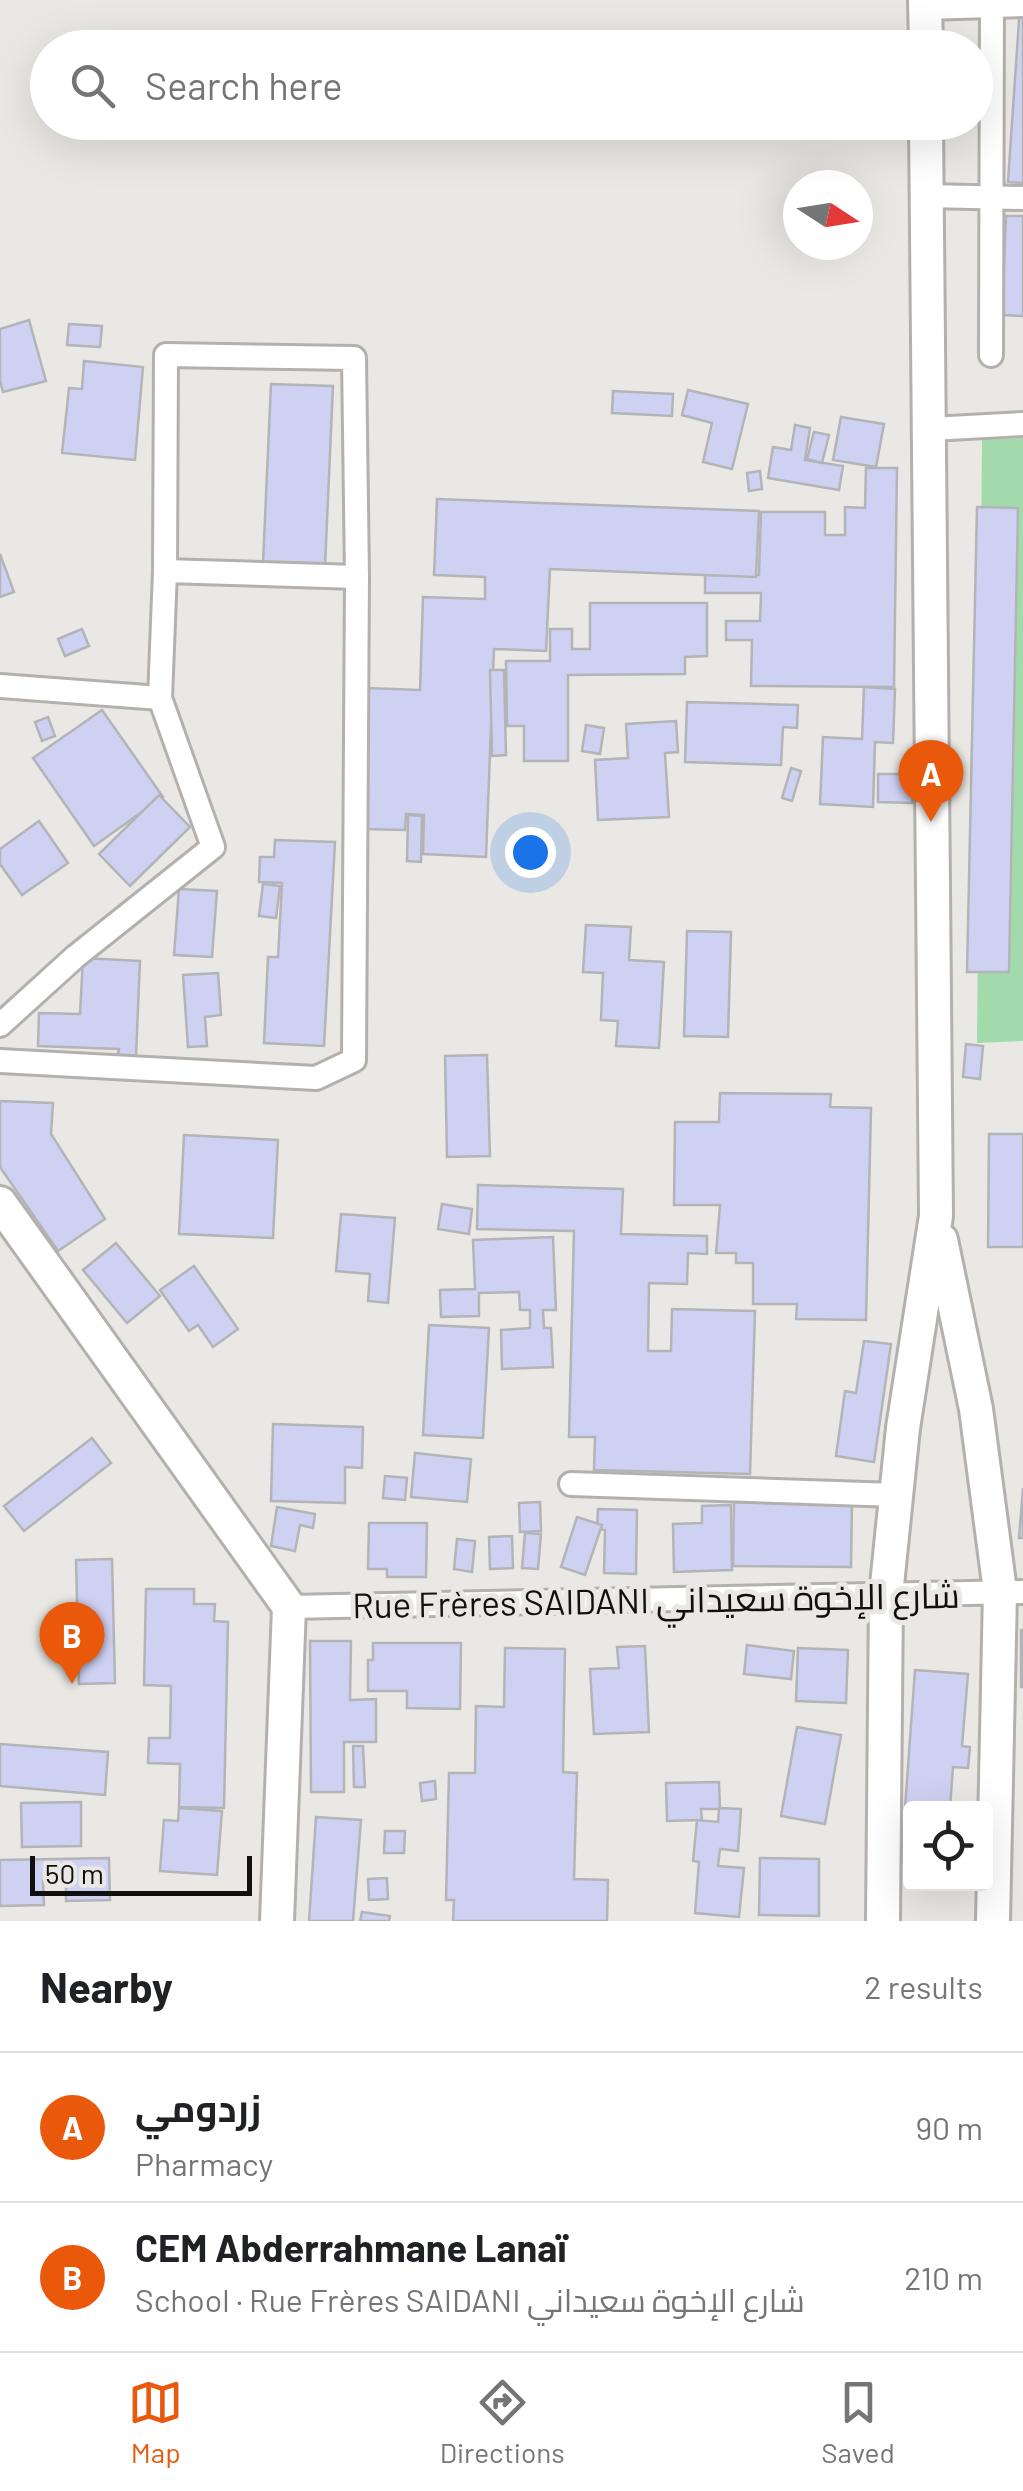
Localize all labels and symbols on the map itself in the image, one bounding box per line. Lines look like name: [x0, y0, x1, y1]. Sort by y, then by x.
north arrow: [783, 170, 873, 260]
pin: A: [898, 740, 964, 822]
your location: [505, 827, 556, 878]
street label: Rue Frères SAIDANI شارع الإخوة سعيداني: [352, 1573, 960, 1633]
pin: B: [40, 1602, 104, 1684]
scale bar: [30, 1851, 252, 1896]

